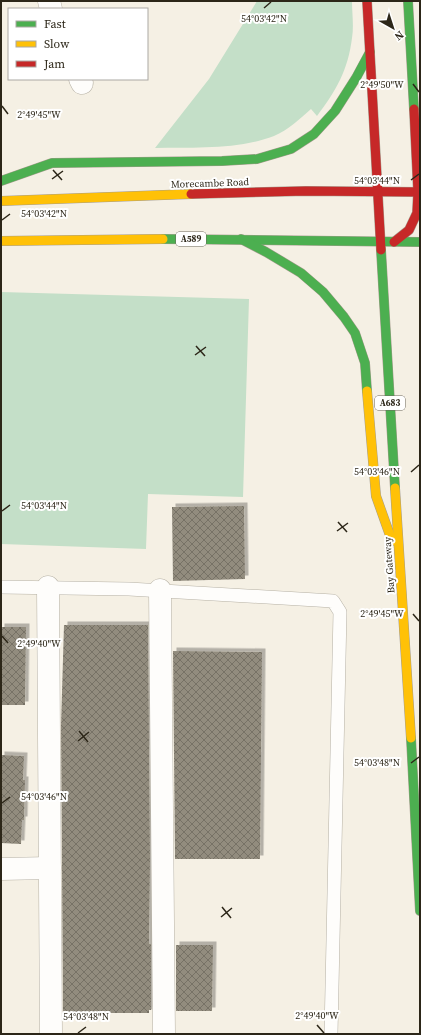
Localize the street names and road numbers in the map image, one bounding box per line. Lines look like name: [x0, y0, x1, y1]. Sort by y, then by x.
street label: Morecambe Road: [171, 175, 250, 191]
road number: A589: [176, 232, 206, 246]
road number: A683: [375, 396, 405, 410]
street label: Bay Gateway: [380, 535, 397, 594]

